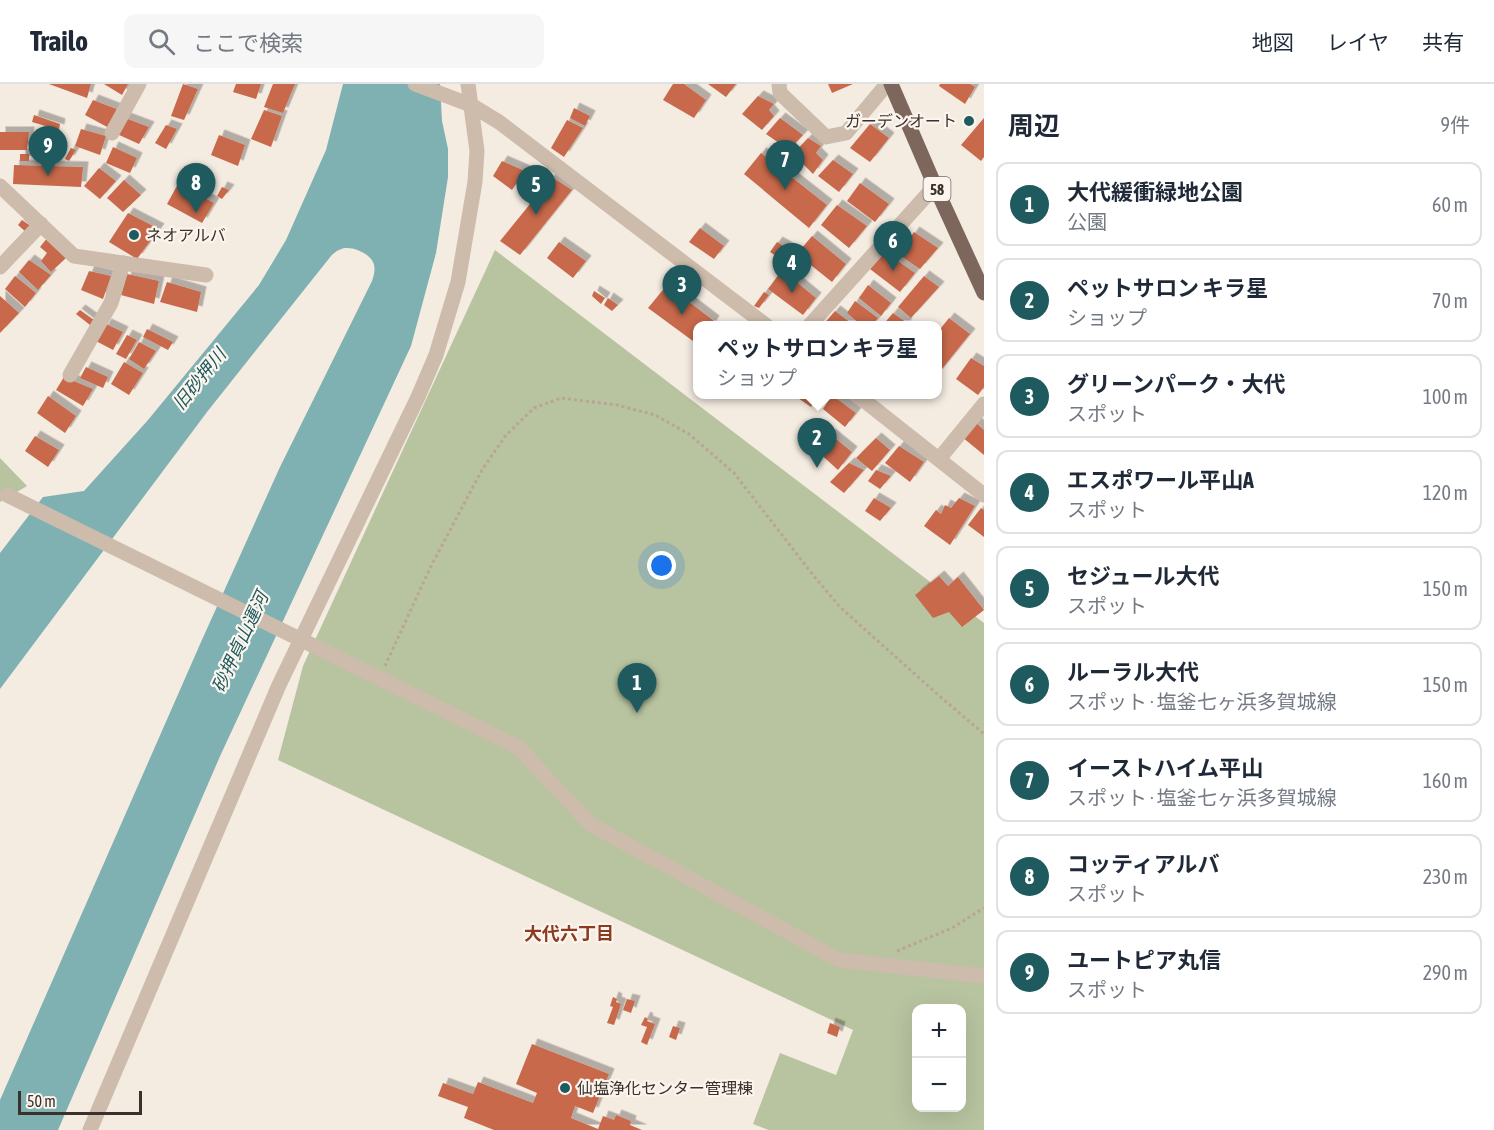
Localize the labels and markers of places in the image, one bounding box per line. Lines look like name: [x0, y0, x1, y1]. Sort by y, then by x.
place label: ガーデンオート: [845, 112, 957, 130]
marker: ガーデンオート: [962, 114, 976, 128]
pin: 9: [28, 126, 68, 176]
pin: 7: [766, 141, 804, 190]
pin: 8: [176, 164, 216, 213]
pin: 5: [516, 166, 556, 215]
pin: 6: [874, 222, 912, 271]
place label: ネオアルバ: [146, 226, 226, 244]
marker: ネオアルバ: [127, 228, 141, 242]
pin: 4: [772, 244, 812, 293]
pin: 3: [662, 266, 702, 315]
pin: 2: [798, 418, 836, 468]
pin: 1: [618, 664, 656, 713]
place label: 仙塩浄化センター管理棟: [577, 1079, 753, 1097]
marker: 仙塩浄化センター管理棟: [558, 1081, 572, 1095]

